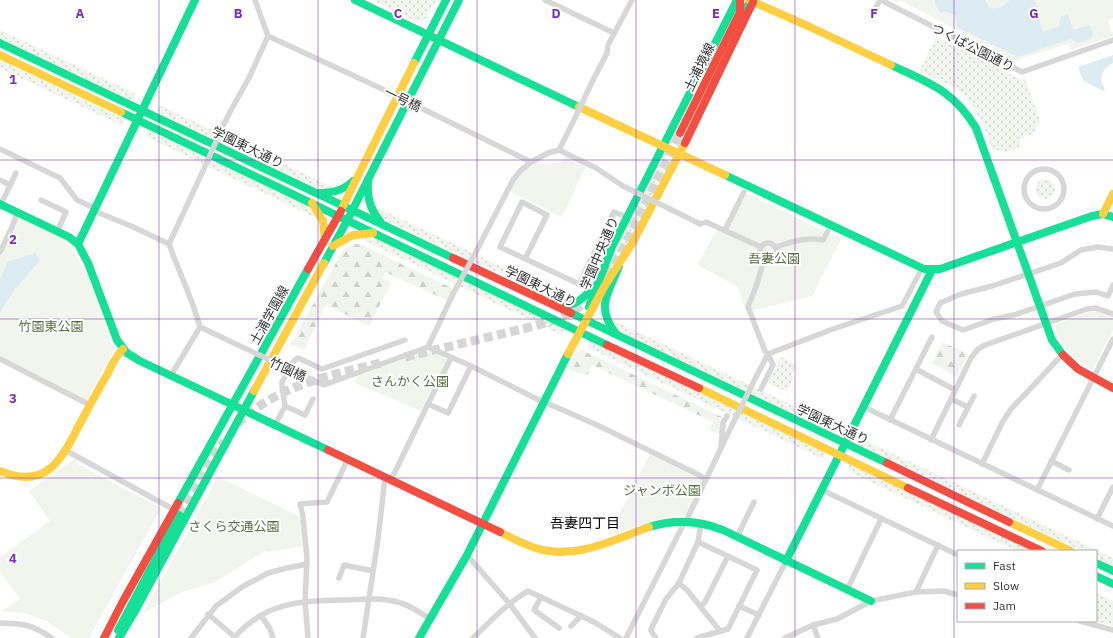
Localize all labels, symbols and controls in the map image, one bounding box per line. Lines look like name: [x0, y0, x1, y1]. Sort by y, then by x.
text: A: [76, 5, 85, 22]
text: B: [234, 5, 243, 22]
text: C: [394, 5, 403, 22]
text: D: [551, 5, 561, 22]
text: E: [712, 5, 720, 22]
text: F: [870, 5, 878, 22]
text: G: [1029, 5, 1039, 22]
street label: つくば公園通り: [928, 19, 1017, 76]
street label: 土浦境線: [680, 40, 718, 94]
text: 1: [9, 71, 17, 88]
street label: 一号橋: [382, 83, 424, 116]
street label: 学園東大通り: [209, 123, 287, 172]
street label: 学園中央通り: [576, 214, 623, 292]
text: 2: [9, 231, 17, 248]
park label: 吾妻公園: [748, 250, 800, 267]
street label: 学園東大通り: [502, 262, 580, 311]
street label: 土浦学園線: [246, 283, 293, 348]
park label: 竹園東公園: [18, 318, 84, 335]
street label: 竹園橋: [267, 354, 309, 385]
park label: さんかく公園: [371, 373, 449, 390]
text: 3: [9, 390, 17, 407]
street label: 学園東大通り: [794, 400, 872, 449]
park label: ジャンボ公園: [623, 482, 701, 499]
district label: 吾妻四丁目: [550, 514, 620, 532]
park label: さくら交通公園: [188, 518, 280, 535]
text: 4: [9, 550, 17, 567]
legend: [957, 550, 1097, 622]
text: Fast: [993, 558, 1016, 573]
text: Slow: [993, 578, 1019, 593]
text: Jam: [993, 598, 1016, 613]

